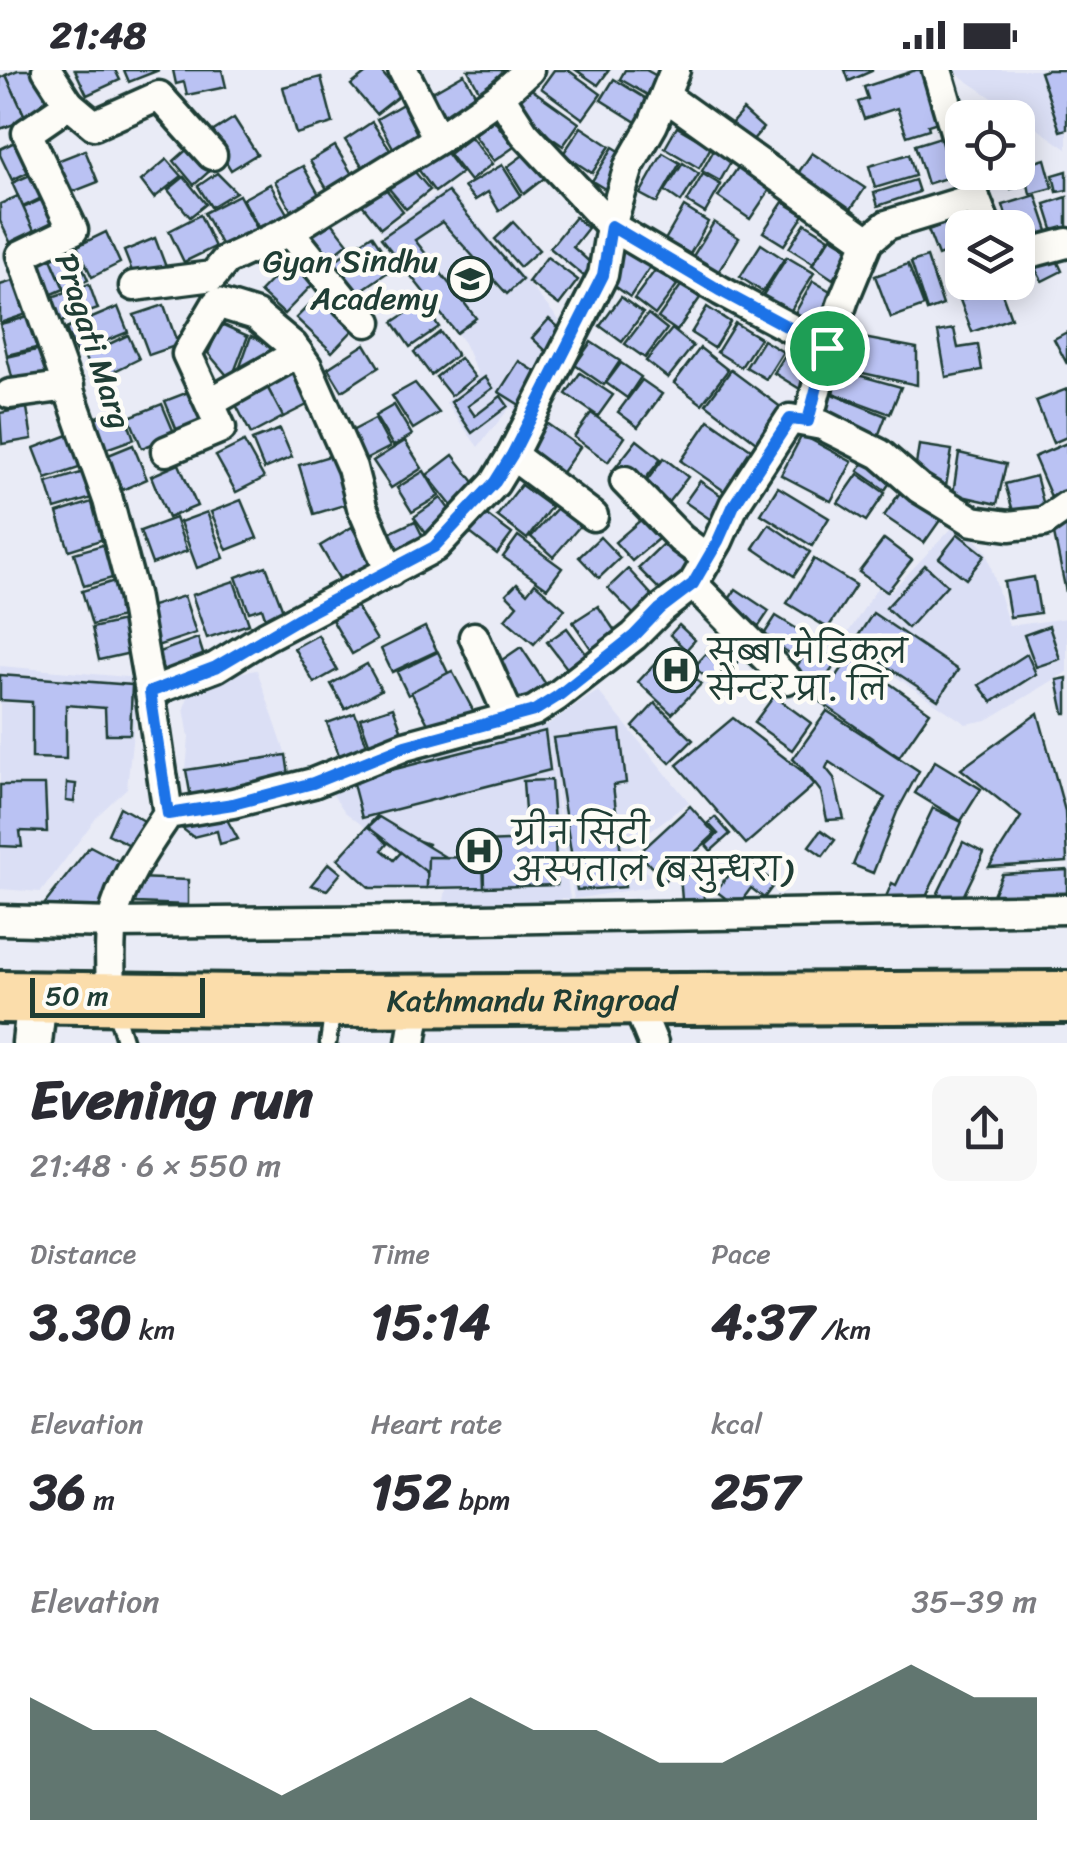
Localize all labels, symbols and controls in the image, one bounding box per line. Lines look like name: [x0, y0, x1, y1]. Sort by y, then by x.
text: 21:48: [50, 2, 146, 69]
map controls: [945, 100, 1035, 300]
button: locate: [945, 100, 1035, 190]
button: layers: [945, 210, 1035, 300]
place label: Gyan Sindhu Academy: [263, 233, 438, 327]
street label: Pragati Marg: [38, 245, 148, 437]
school or university icon: Gyan Sindhu Academy: [447, 256, 493, 302]
pin: [785, 306, 870, 391]
icon: arrive: [800, 321, 855, 376]
place label: सुब्बा मेडिकल सेन्टर प्रा. लि: [706, 624, 909, 718]
hospital icon: सुब्बा मेडिकल सेन्टर प्रा. लि: [653, 647, 699, 693]
place label: ग्रीन सिटी अस्पताल (बसुन्धरा): [510, 805, 794, 899]
hospital icon: ग्रीन सिटी अस्पताल (बसुन्धरा): [456, 828, 502, 874]
text: 50 m: [45, 971, 109, 1020]
street label: Kathmandu Ringroad: [386, 971, 680, 1029]
scale bar: [30, 973, 205, 1018]
text: Evening run: [30, 1051, 313, 1148]
button: share: [932, 1076, 1037, 1181]
text: 21:48 · 6 × 550 m: [30, 1137, 281, 1194]
text: Distance: [30, 1229, 136, 1278]
text: Time: [371, 1229, 430, 1278]
text: Pace: [711, 1229, 771, 1278]
text: 3.30: [30, 1278, 132, 1367]
text: 15:14: [371, 1278, 490, 1367]
text: 4:37: [711, 1278, 814, 1367]
text: km: [132, 1305, 175, 1354]
text: /km: [814, 1305, 871, 1354]
text: Elevation: [30, 1399, 143, 1448]
text: Heart rate: [371, 1399, 502, 1448]
text: kcal: [711, 1399, 762, 1448]
text: 36: [30, 1448, 86, 1537]
text: 152: [371, 1448, 452, 1537]
text: 257: [711, 1448, 799, 1537]
text: m: [86, 1475, 115, 1524]
text: bpm: [452, 1475, 510, 1524]
text: Elevation: [30, 1573, 160, 1630]
text: 35–39 m: [912, 1573, 1037, 1630]

